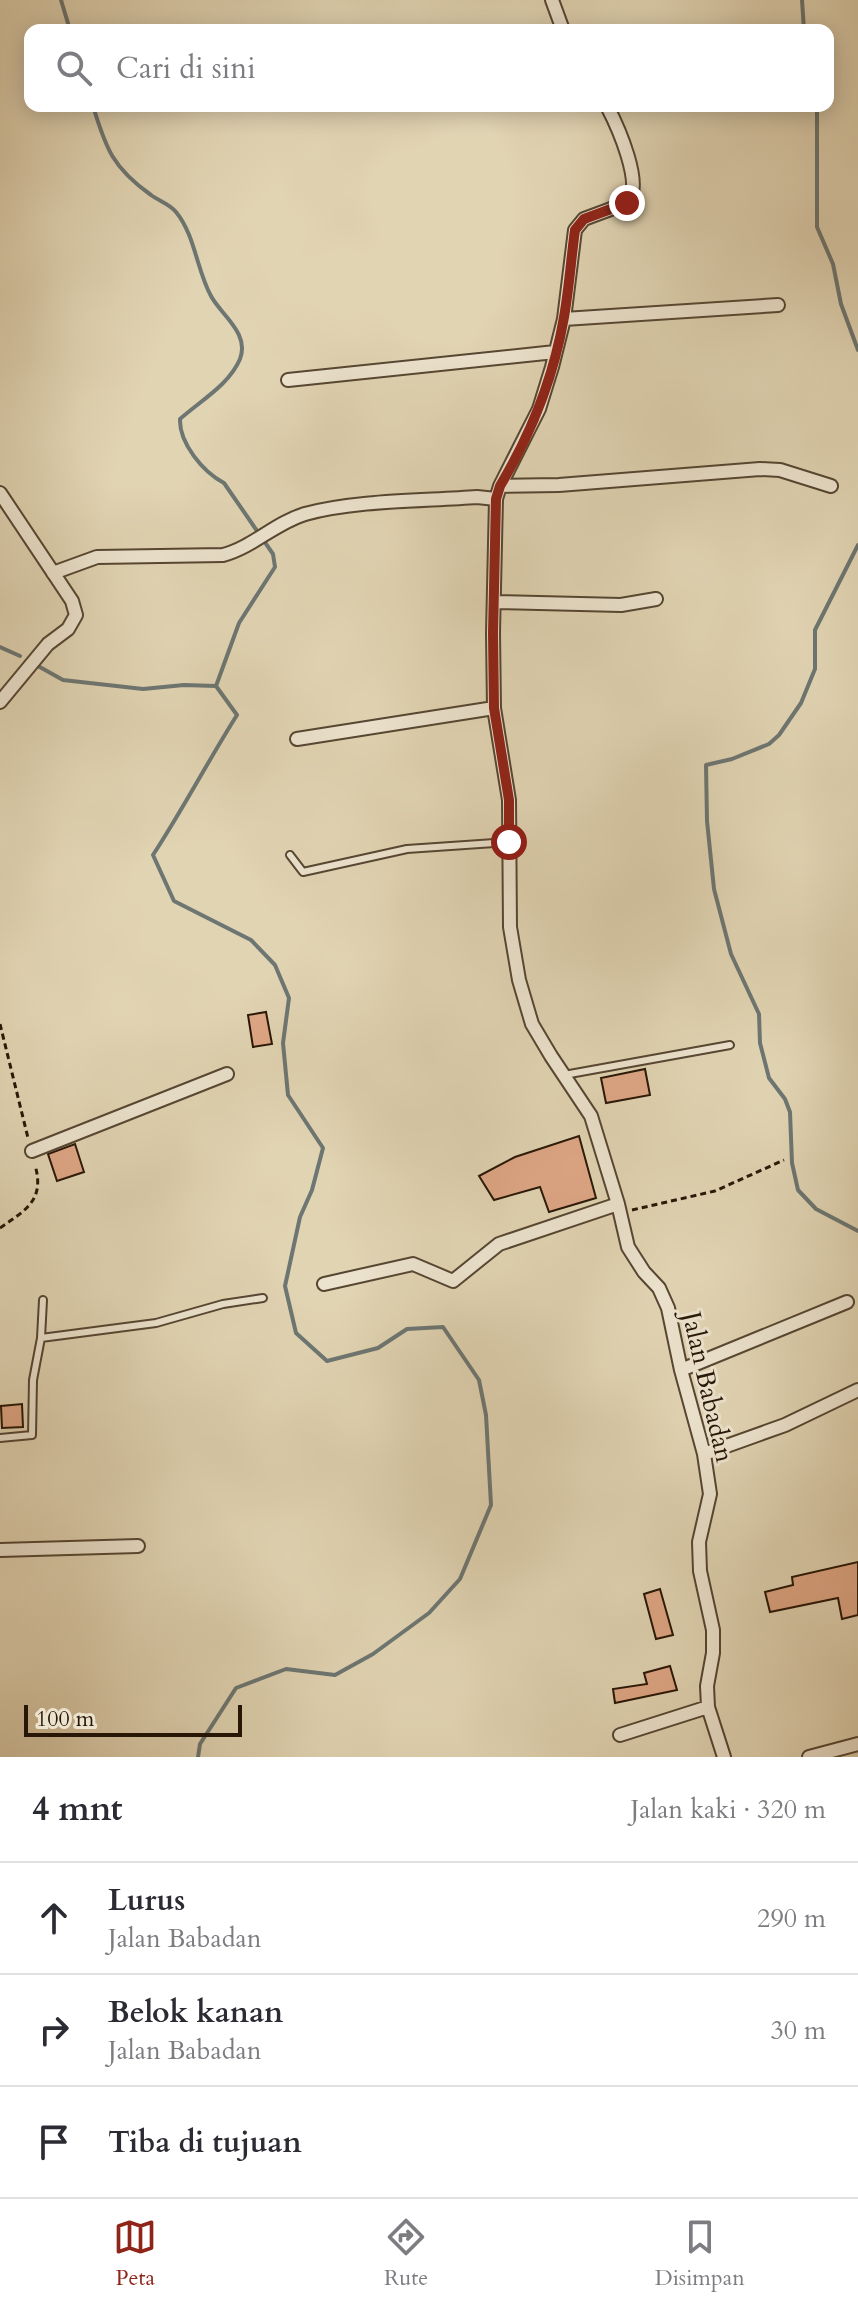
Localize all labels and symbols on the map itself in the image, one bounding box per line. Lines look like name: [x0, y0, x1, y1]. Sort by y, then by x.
route end: [609, 185, 645, 221]
route start: [491, 824, 527, 860]
street label: Jalan Babadan: [673, 1304, 742, 1466]
scale bar: [24, 1701, 242, 1737]

